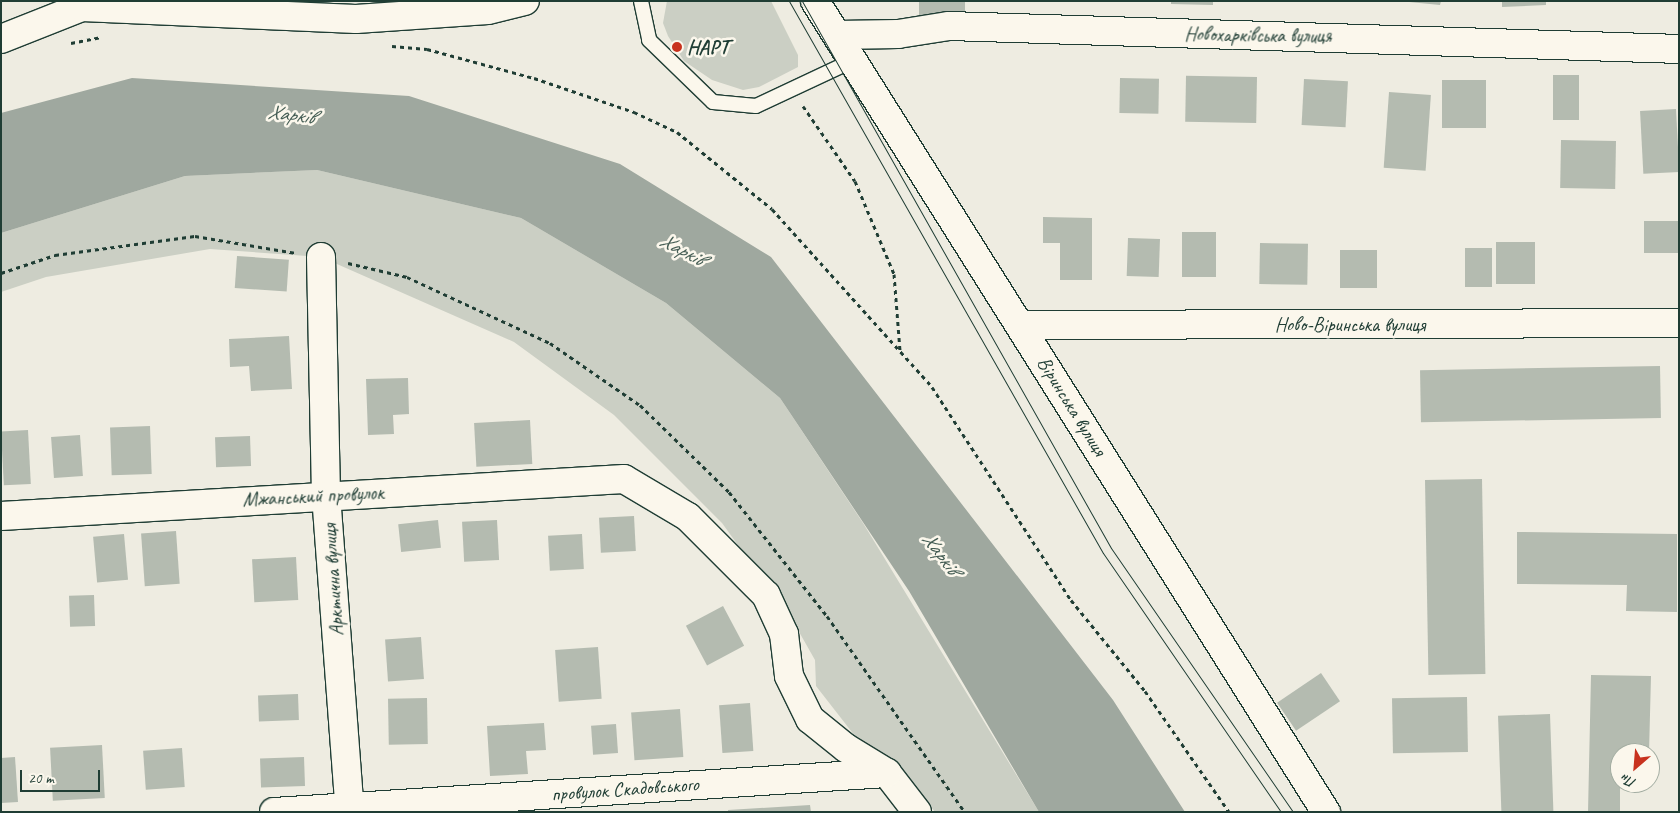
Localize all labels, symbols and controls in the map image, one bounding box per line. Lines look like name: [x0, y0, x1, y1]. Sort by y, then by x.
street label: Новохарківська вулиця: [1184, 22, 1332, 48]
place label: НАРТ: [687, 35, 729, 59]
marker: НАРТ: [671, 41, 683, 53]
water label: Харків: [267, 99, 315, 129]
water label: Харків: [656, 227, 708, 271]
street label: Ново-Віринська вулиця: [1274, 312, 1426, 336]
street label: Віринська вулиця: [1032, 352, 1112, 460]
street label: Мжанський провулок: [242, 480, 384, 512]
street label: Арктична вулиця: [317, 523, 349, 637]
water label: Харків: [917, 527, 965, 579]
north arrow: [1610, 743, 1660, 793]
scale bar: [22, 760, 102, 792]
text: 20 m: [28, 769, 54, 788]
text: Пн: [1618, 770, 1639, 792]
street label: провулок Скадовського: [551, 772, 699, 806]

